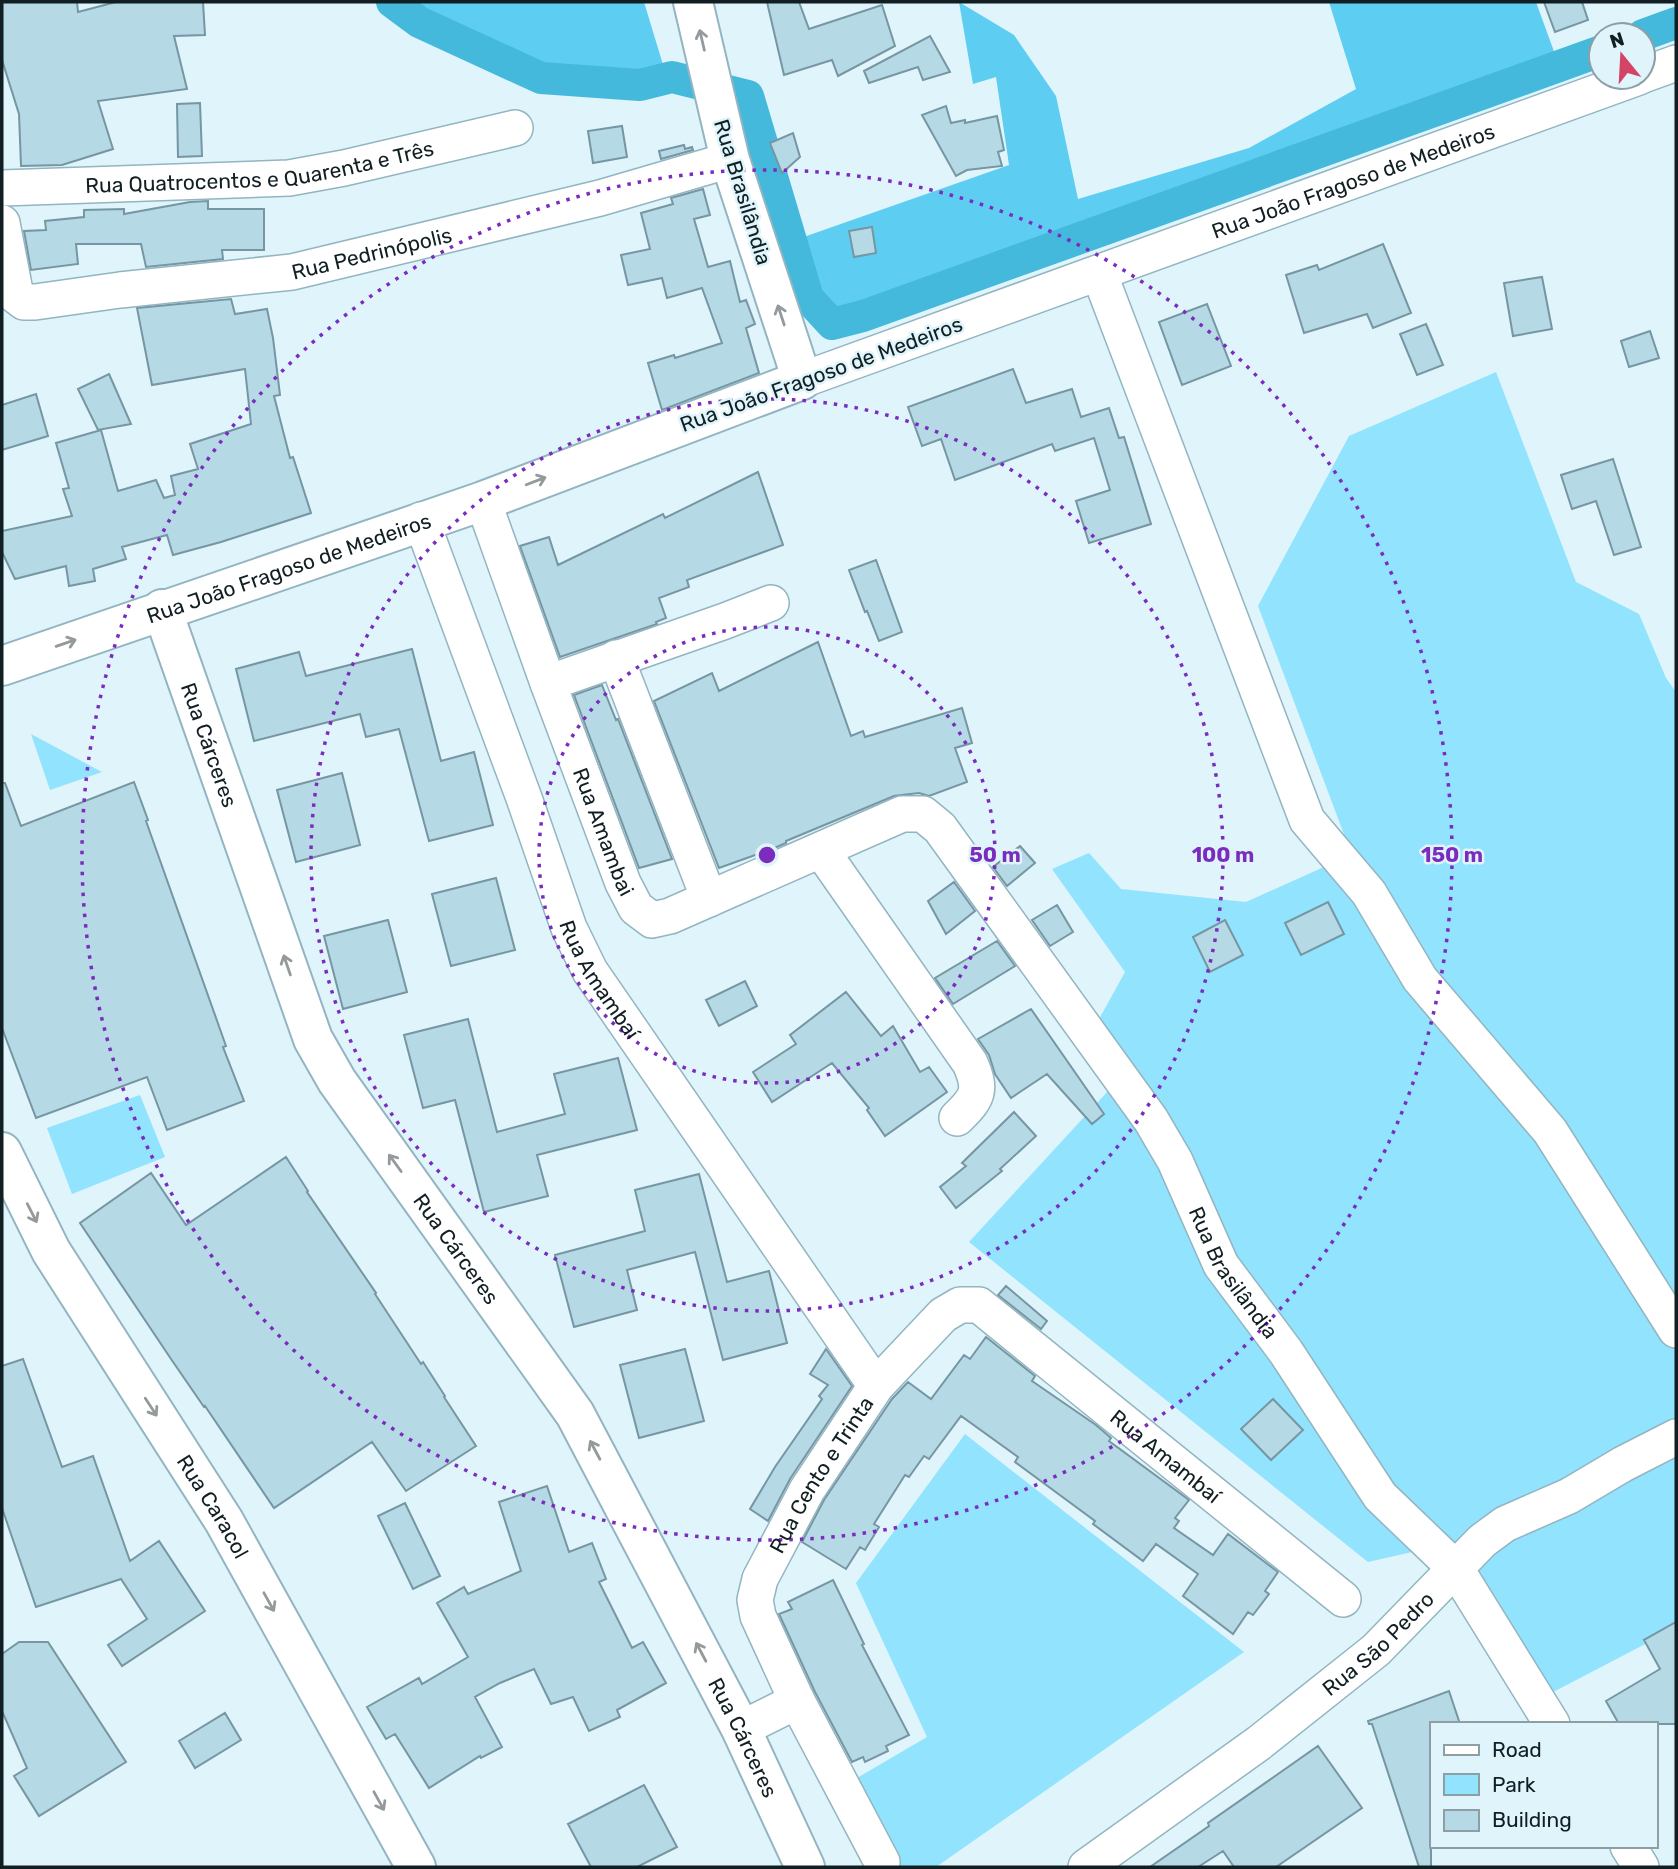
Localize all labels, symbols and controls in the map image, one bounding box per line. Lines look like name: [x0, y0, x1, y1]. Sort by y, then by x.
north arrow: [1587, 21, 1657, 91]
text: N: [1607, 27, 1627, 53]
one-way arrow: [695, 29, 708, 52]
street label: Rua Brasilândia: [709, 116, 777, 268]
street label: Rua João Fragoso de Medeiros: [1208, 118, 1498, 243]
street label: Rua Quatrocentos e Quarenta e Três: [85, 135, 436, 198]
street label: Rua Pedrinópolis: [289, 222, 454, 284]
one-way arrow: [773, 304, 786, 326]
street label: Rua João Fragoso de Medeiros: [676, 311, 966, 437]
one-way arrow: [524, 473, 546, 486]
street label: Rua João Fragoso de Medeiros: [143, 507, 434, 628]
one-way arrow: [55, 636, 77, 648]
street label: Rua Cárceres: [176, 679, 243, 810]
street label: Rua Amambai: [568, 764, 640, 900]
text: 50 m: [969, 842, 1021, 867]
text: 100 m: [1192, 842, 1254, 867]
text: 150 m: [1421, 842, 1483, 867]
centre of rings: [755, 843, 779, 867]
street label: Rua Amambaí: [555, 917, 646, 1044]
one-way arrow: [280, 954, 293, 976]
one-way arrow: [388, 1154, 403, 1173]
street label: Rua Cárceres: [409, 1188, 505, 1309]
street label: Rua Brasilândia: [1184, 1202, 1284, 1343]
one-way arrow: [25, 1203, 39, 1223]
street label: Rua Cento e Trinta: [764, 1391, 878, 1557]
one-way arrow: [144, 1397, 158, 1417]
street label: Rua Amambaí: [1106, 1404, 1227, 1509]
one-way arrow: [587, 1440, 601, 1461]
street label: Rua Caracol: [172, 1450, 255, 1562]
street label: Rua São Pedro: [1317, 1586, 1439, 1701]
one-way arrow: [262, 1591, 276, 1611]
one-way arrow: [693, 1642, 707, 1662]
street label: Rua Cárceres: [704, 1673, 783, 1801]
legend: [1430, 1722, 1657, 1848]
text: Road: [1492, 1737, 1542, 1762]
text: Park: [1492, 1772, 1536, 1797]
one-way arrow: [372, 1790, 386, 1810]
text: Building: [1492, 1807, 1572, 1832]

